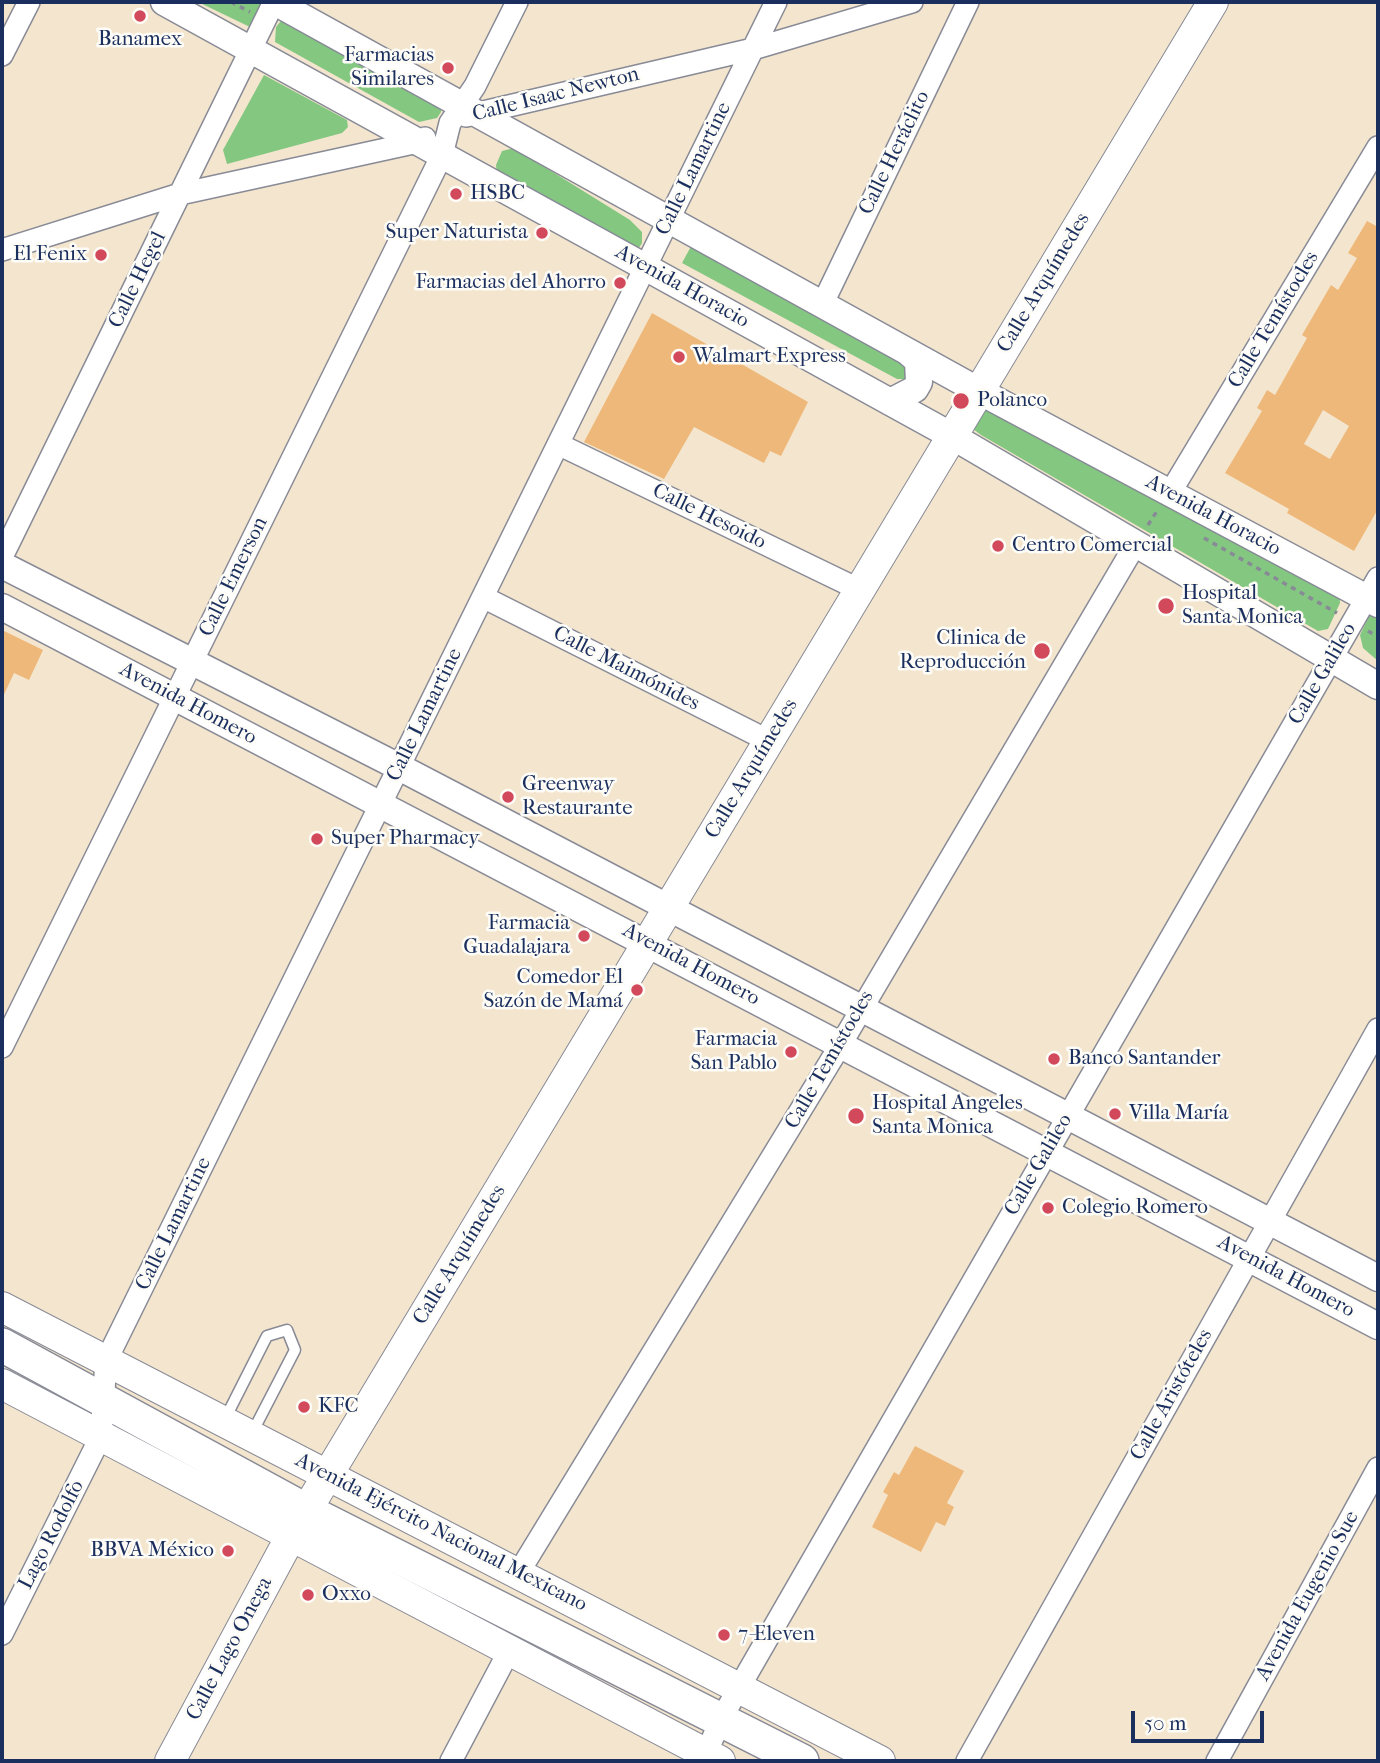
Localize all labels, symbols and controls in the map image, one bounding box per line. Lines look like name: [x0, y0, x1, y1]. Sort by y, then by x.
marker: Banamex: [132, 8, 148, 24]
place label: Banamex: [98, 27, 182, 53]
place label: Farmacias Similares: [344, 43, 434, 93]
marker: Farmacias Similares: [440, 60, 456, 76]
street label: Calle Isaac Newton: [470, 62, 642, 128]
street label: Calle Heráclito: [854, 87, 936, 219]
street label: Calle Lamartine: [651, 98, 737, 240]
place label: HSBC: [470, 181, 525, 207]
marker: HSBC: [448, 186, 464, 202]
street label: Calle Arquímedes: [992, 208, 1096, 358]
place label: Super Naturista: [385, 220, 528, 246]
marker: Super Naturista: [534, 225, 550, 241]
street label: Calle Hegel: [104, 228, 172, 332]
street label: Avenida Horacio: [611, 240, 753, 334]
place label: El Fenix: [13, 242, 87, 268]
marker: El Fenix: [93, 247, 109, 263]
street label: Calle Temístocles: [1223, 247, 1325, 393]
place label: Farmacias del Ahorro: [415, 270, 606, 296]
marker: Farmacias del Ahorro: [612, 275, 628, 291]
place label: Walmart Express: [693, 344, 846, 370]
marker: Walmart Express: [671, 349, 687, 365]
place label: Polanco: [977, 388, 1047, 414]
marker: Polanco: [951, 391, 971, 411]
street label: Avenida Horacio: [1141, 470, 1285, 562]
street label: Calle Hesoido: [648, 479, 770, 555]
street label: Calle Emerson: [194, 513, 274, 641]
place label: Centro Comercial: [1012, 533, 1172, 559]
marker: Centro Comercial: [990, 538, 1006, 554]
place label: Hospital Santa Monica: [1182, 581, 1303, 631]
marker: Hospital Santa Monica: [1156, 596, 1176, 616]
street label: Calle Galileo: [1284, 619, 1362, 729]
street label: Calle Maimónides: [549, 621, 703, 717]
place label: Clinica de Reproducción: [899, 626, 1026, 676]
marker: Clinica de Reproducción: [1032, 641, 1052, 661]
street label: Calle Lamartine: [382, 644, 468, 786]
street label: Avenida Homero: [115, 657, 261, 751]
street label: Calle Arquímedes: [700, 694, 804, 844]
place label: Greenway Restaurante: [522, 772, 633, 822]
marker: Greenway Restaurante: [500, 789, 516, 805]
place label: Super Pharmacy: [331, 826, 479, 852]
marker: Super Pharmacy: [309, 831, 325, 847]
place label: Farmacia Guadalajara: [463, 911, 570, 961]
street label: Avenida Homero: [618, 918, 764, 1012]
marker: Farmacia Guadalajara: [576, 928, 592, 944]
place label: Comedor El Sazón de Mamá: [484, 965, 623, 1015]
marker: Comedor El Sazón de Mamá: [629, 982, 645, 998]
street label: Calle Temístocles: [780, 986, 880, 1134]
place label: Farmacia San Pablo: [690, 1027, 777, 1077]
marker: Farmacia San Pablo: [783, 1044, 799, 1060]
place label: Banco Santander: [1068, 1046, 1221, 1072]
marker: Banco Santander: [1046, 1051, 1062, 1067]
place label: Hospital Angeles Santa Monica: [872, 1091, 1023, 1141]
place label: Villa María: [1129, 1101, 1228, 1127]
marker: Hospital Angeles Santa Monica: [846, 1106, 866, 1126]
marker: Villa María: [1107, 1106, 1123, 1122]
street label: Calle Galileo: [1000, 1110, 1078, 1220]
street label: Calle Lamartine: [131, 1153, 217, 1295]
street label: Calle Arquímedes: [408, 1180, 512, 1330]
place label: Colegio Romero: [1062, 1195, 1208, 1221]
marker: Colegio Romero: [1040, 1200, 1056, 1216]
street label: Avenida Homero: [1213, 1230, 1359, 1324]
street label: Calle Aristóteles: [1126, 1325, 1218, 1465]
place label: KFC: [318, 1394, 359, 1420]
marker: KFC: [296, 1399, 312, 1415]
street label: Avenida Ejército Nacional Mexicano: [291, 1448, 591, 1618]
street label: Lago Rodolfo: [14, 1476, 90, 1594]
street label: Avenida Eugenio Sue: [1251, 1507, 1365, 1685]
place label: BBVA México: [90, 1538, 214, 1564]
marker: BBVA México: [220, 1543, 236, 1559]
street label: Calle Lago Onega: [182, 1573, 278, 1725]
place label: Oxxo: [322, 1582, 371, 1608]
marker: Oxxo: [300, 1587, 316, 1603]
place label: 7-Eleven: [738, 1622, 815, 1648]
marker: 7-Eleven: [716, 1627, 732, 1643]
scale bar: [1135, 1696, 1268, 1740]
text: 50 m: [1144, 1711, 1187, 1735]

